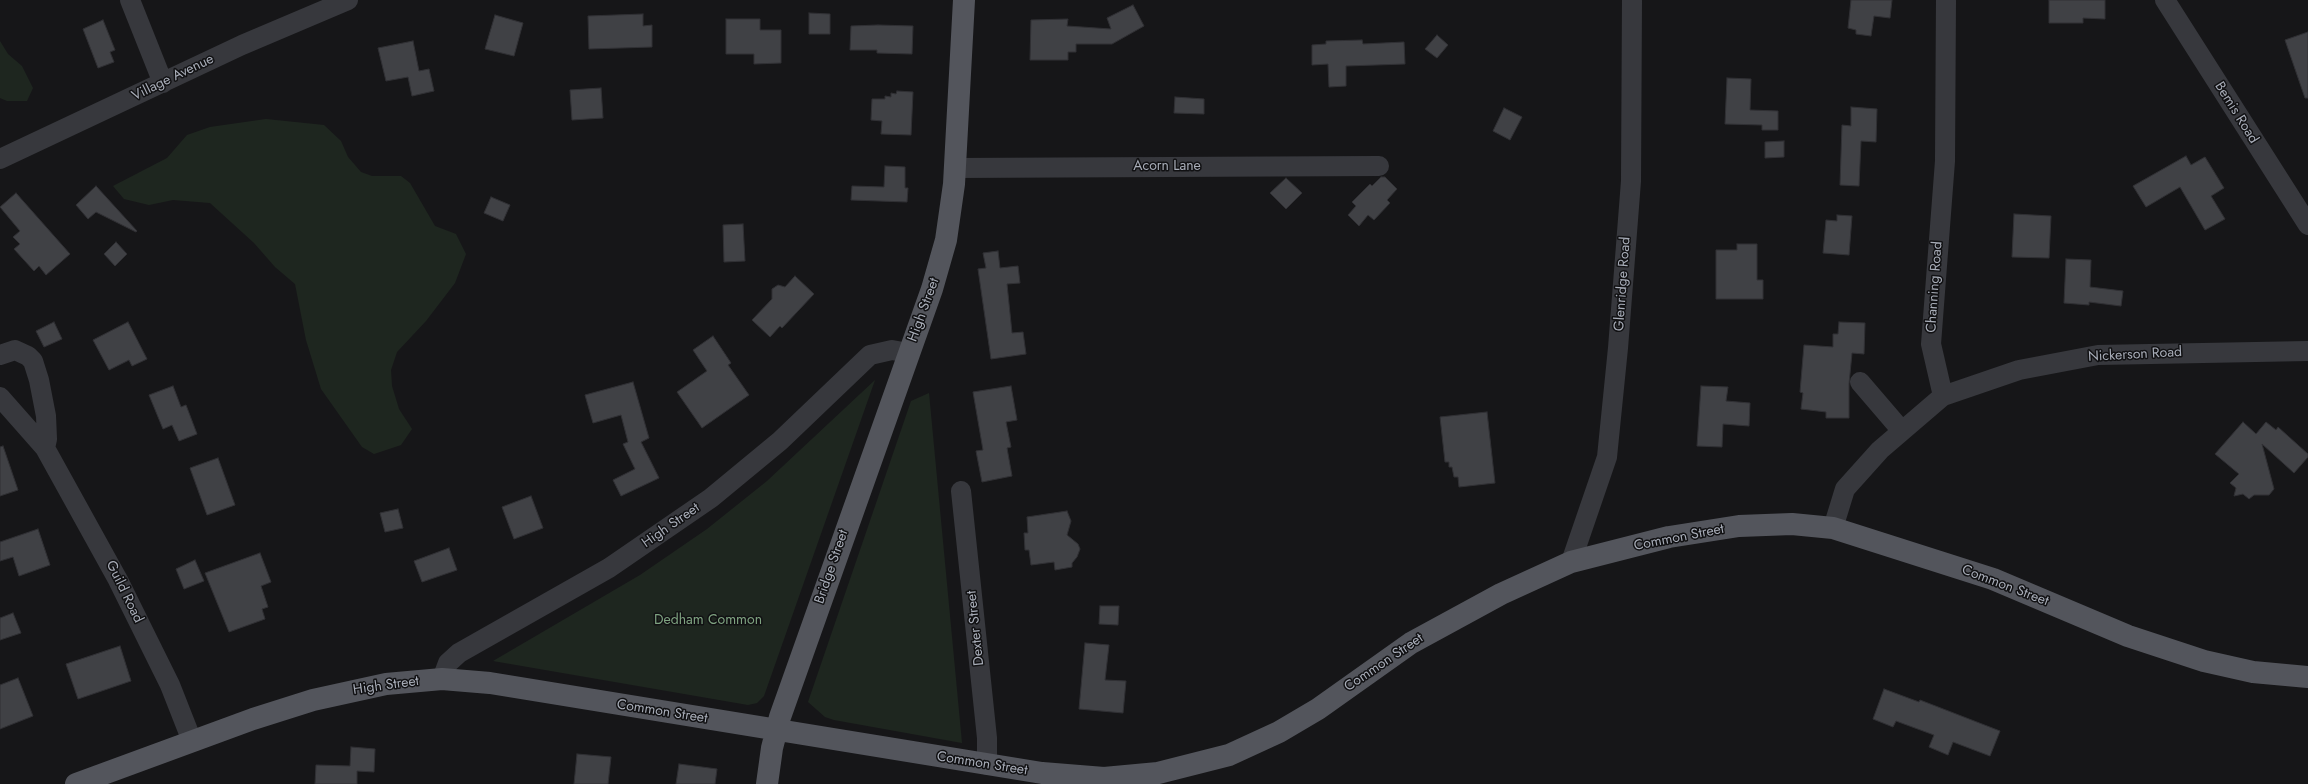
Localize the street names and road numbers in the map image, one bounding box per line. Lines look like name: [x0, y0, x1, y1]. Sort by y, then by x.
street label: Village Avenue: [129, 51, 217, 105]
street label: Bemis Road: [2210, 79, 2262, 147]
street label: Acorn Lane: [1133, 159, 1201, 175]
street label: Glenridge Road: [1611, 236, 1635, 332]
street label: Channing Road: [1923, 241, 1947, 333]
street label: High Street: [905, 276, 943, 344]
street label: Nickerson Road: [2088, 344, 2182, 366]
street label: High Street: [639, 500, 703, 552]
street label: Common Street: [1632, 521, 1726, 555]
street label: Bridge Street: [812, 528, 852, 606]
street label: Guild Road: [102, 558, 146, 626]
street label: Common Street: [1959, 562, 2051, 610]
street label: Dexter Street: [964, 590, 988, 666]
street label: Common Street: [1341, 630, 1427, 696]
street label: High Street: [352, 673, 420, 699]
street label: Common Street: [615, 697, 709, 727]
street label: Common Street: [935, 749, 1029, 779]

